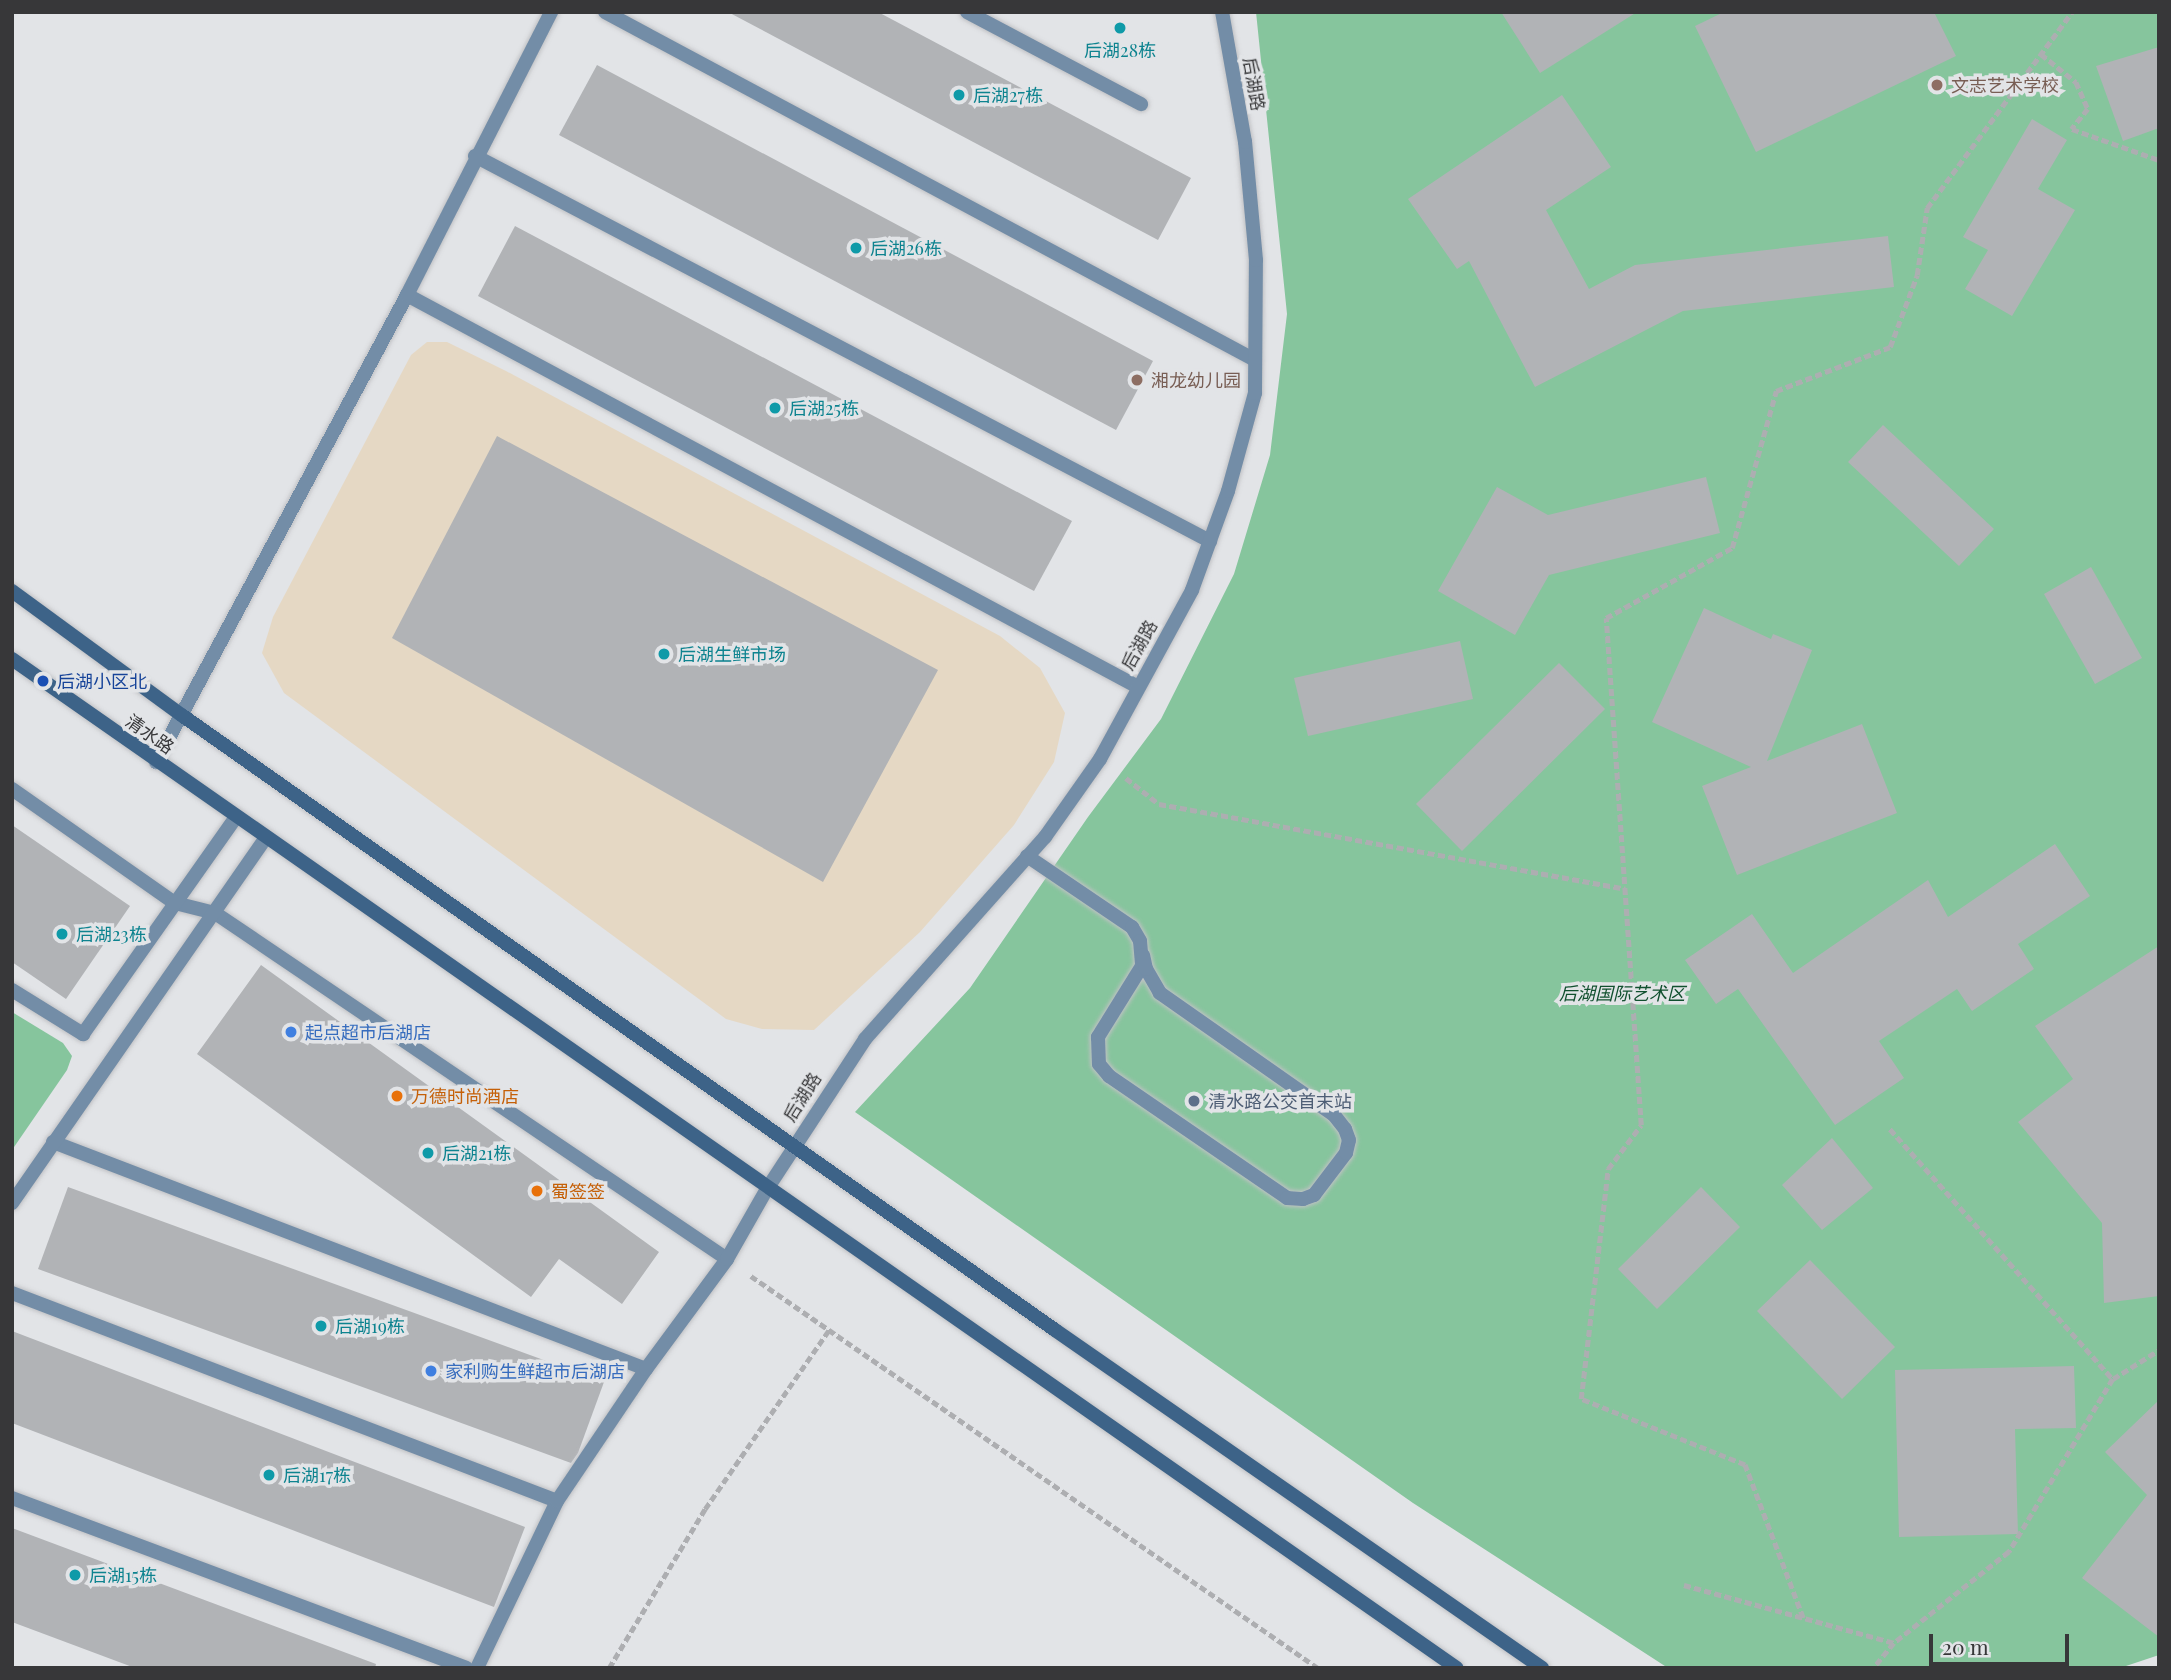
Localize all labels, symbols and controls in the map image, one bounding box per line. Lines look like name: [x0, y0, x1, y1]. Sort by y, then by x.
marker: 后湖28栋: [1112, 20, 1128, 36]
place label: 后湖28栋: [1084, 39, 1156, 61]
street label: 后湖路: [1239, 56, 1269, 112]
place label: 文志艺术学校: [1951, 74, 2059, 96]
marker: 文志艺术学校: [1929, 77, 1945, 93]
place label: 后湖27栋: [973, 84, 1043, 106]
marker: 后湖27栋: [951, 87, 967, 103]
place label: 后湖26栋: [870, 237, 942, 259]
marker: 后湖26栋: [848, 240, 864, 256]
place label: 湘龙幼儿园: [1151, 369, 1241, 391]
marker: 湘龙幼儿园: [1129, 372, 1145, 388]
place label: 后湖25栋: [789, 397, 859, 419]
marker: 后湖25栋: [767, 400, 783, 416]
street label: 后湖路: [1116, 616, 1162, 674]
place label: 后湖生鲜市场: [678, 643, 786, 665]
marker: 后湖生鲜市场: [656, 646, 672, 662]
place label: 后湖小区北: [57, 670, 147, 692]
marker: 后湖小区北: [35, 673, 51, 689]
street label: 清水路: [122, 710, 178, 758]
place label: 后湖23栋: [76, 923, 147, 945]
marker: 后湖23栋: [54, 926, 70, 942]
park label: 后湖国际艺术区: [1559, 982, 1685, 1004]
place label: 起点超市后湖店: [305, 1021, 431, 1043]
marker: 起点超市后湖店: [283, 1024, 299, 1040]
street label: 后湖路: [779, 1068, 825, 1126]
place label: 万德时尚酒店: [411, 1085, 519, 1107]
marker: 万德时尚酒店: [389, 1088, 405, 1104]
place label: 清水路公交首末站: [1208, 1090, 1352, 1112]
marker: 清水路公交首末站: [1186, 1093, 1202, 1109]
place label: 后湖21栋: [442, 1142, 511, 1164]
marker: 后湖21栋: [420, 1145, 436, 1161]
place label: 蜀签签: [551, 1180, 605, 1202]
marker: 蜀签签: [529, 1183, 545, 1199]
place label: 后湖19栋: [335, 1315, 405, 1337]
marker: 后湖19栋: [313, 1318, 329, 1334]
place label: 家利购生鲜超市后湖店: [445, 1360, 625, 1382]
marker: 家利购生鲜超市后湖店: [423, 1363, 439, 1379]
place label: 后湖17栋: [283, 1464, 351, 1486]
marker: 后湖17栋: [261, 1467, 277, 1483]
place label: 后湖15栋: [89, 1564, 157, 1586]
marker: 后湖15栋: [67, 1567, 83, 1583]
scale bar: [1933, 1620, 2073, 1664]
text: 20 m: [1942, 1632, 1989, 1660]

